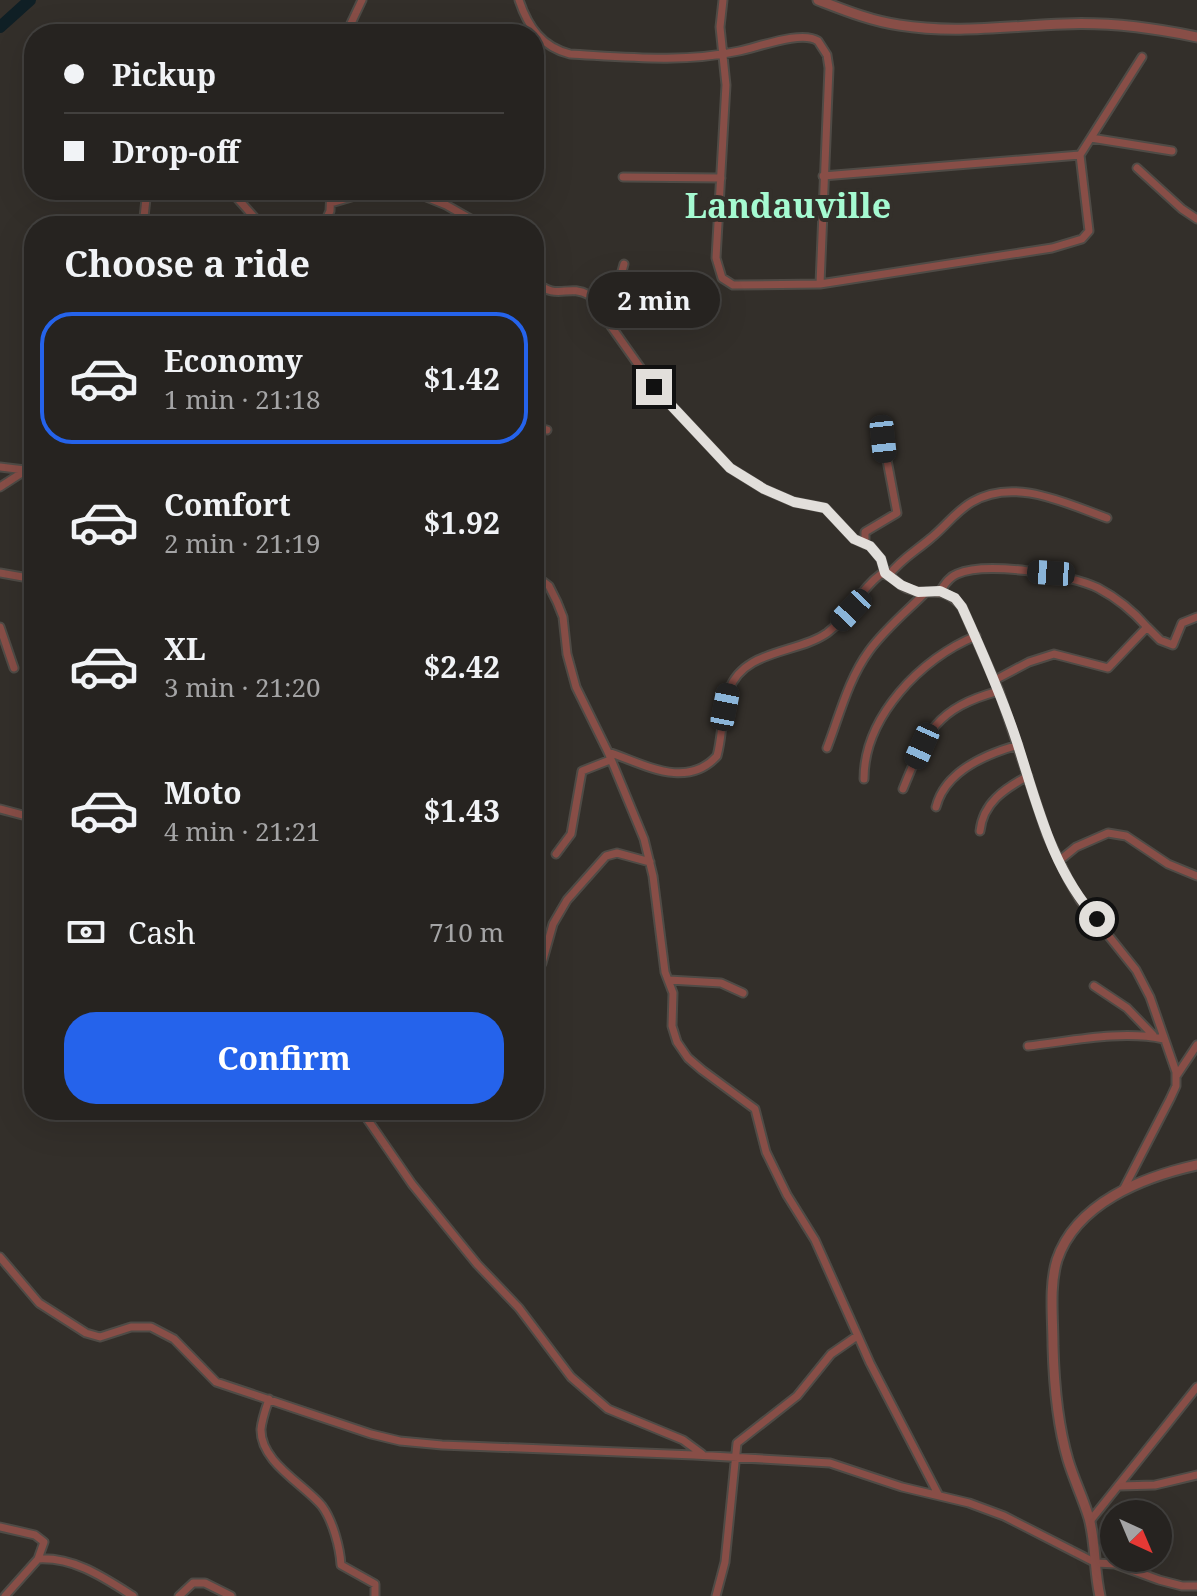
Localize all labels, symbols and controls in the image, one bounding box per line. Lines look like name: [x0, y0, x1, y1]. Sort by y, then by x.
text: Pickup: [112, 54, 216, 95]
text: Drop-off: [112, 131, 239, 172]
district label: Landauville: [685, 182, 891, 228]
text: Choose a ride: [64, 239, 310, 288]
callout: 2 min: [588, 271, 720, 327]
text: 2 min: [617, 282, 691, 318]
text: Economy: [164, 340, 303, 381]
icon: car: [68, 342, 140, 414]
text: $1.42: [423, 358, 500, 399]
route end: [636, 369, 672, 405]
text: 1 min · 21:18: [164, 381, 321, 417]
car: [869, 414, 897, 464]
text: Comfort: [164, 484, 291, 525]
icon: car: [68, 486, 140, 558]
text: $1.92: [423, 502, 500, 543]
text: 2 min · 21:19: [164, 525, 321, 561]
car: [1026, 559, 1076, 587]
car: [826, 584, 876, 636]
text: XL: [164, 628, 206, 669]
icon: car: [68, 630, 140, 702]
text: $2.42: [423, 646, 500, 687]
text: 3 min · 21:20: [164, 669, 321, 705]
car: [709, 681, 741, 733]
car: [901, 719, 943, 773]
text: Moto: [164, 772, 242, 813]
icon: car: [68, 774, 140, 846]
text: $1.43: [423, 790, 500, 831]
text: 4 min · 21:21: [164, 813, 321, 849]
route start: [1079, 901, 1115, 937]
icon: cash: [64, 910, 108, 954]
text: Cash: [128, 912, 196, 953]
text: 710 m: [429, 914, 504, 950]
button: Confirm: [64, 1012, 504, 1104]
north arrow: [1100, 1500, 1172, 1572]
map controls: [1100, 1500, 1172, 1572]

